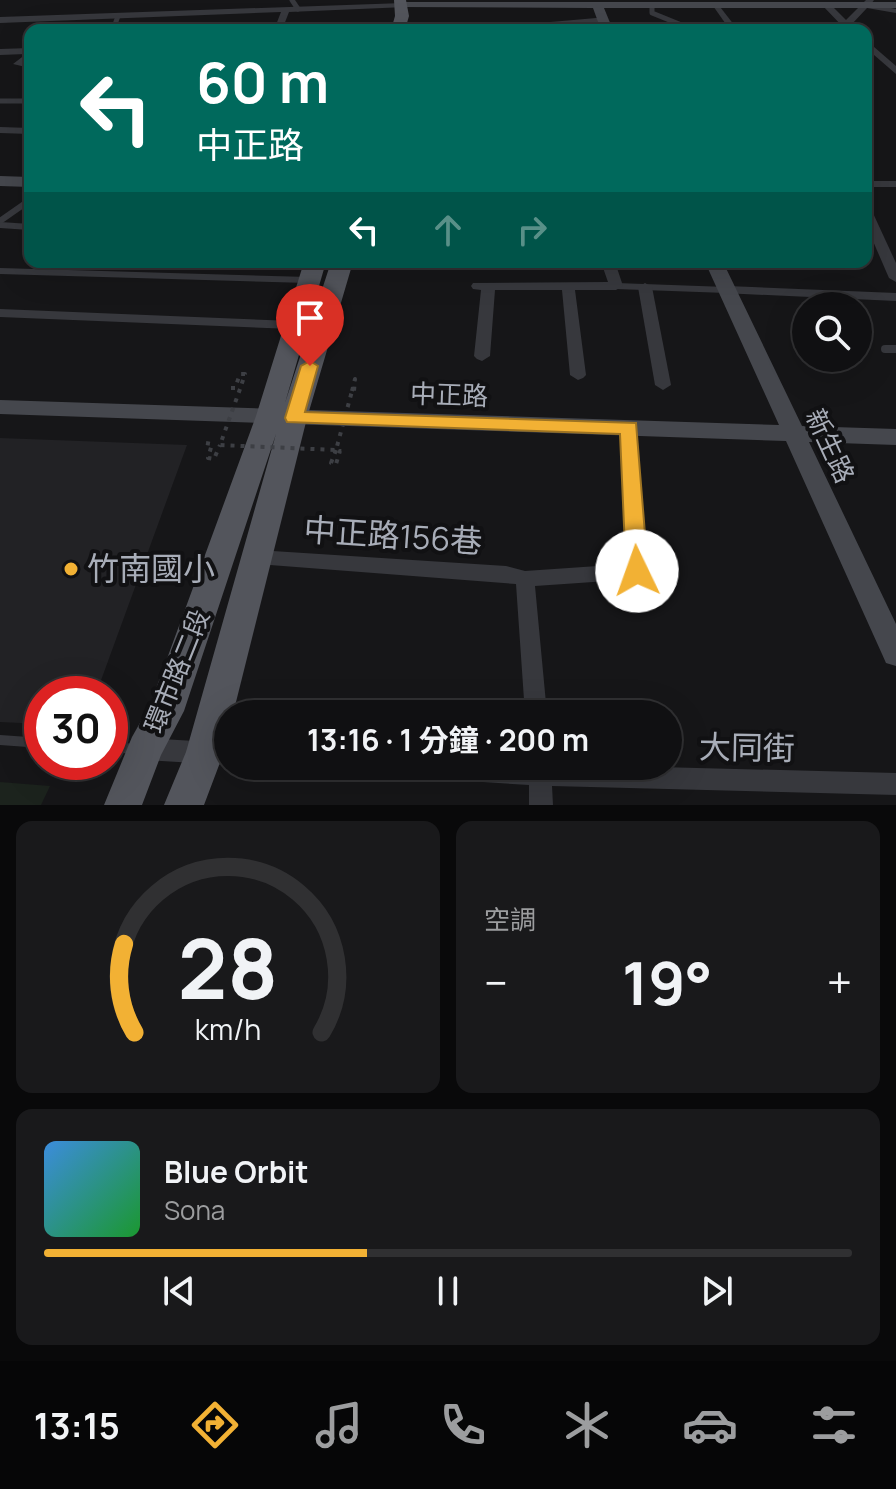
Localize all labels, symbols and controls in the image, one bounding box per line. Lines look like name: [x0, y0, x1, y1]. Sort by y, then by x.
text: 60 m: [196, 43, 329, 120]
icon: left: [64, 56, 168, 160]
text: 中正路: [196, 120, 304, 169]
icon: left: [342, 208, 386, 252]
icon: ahead: [426, 208, 470, 252]
icon: right: [510, 208, 554, 252]
pin: [276, 284, 344, 366]
map controls: [792, 292, 872, 372]
button: search: [792, 292, 872, 372]
icon: arrive: [288, 296, 332, 340]
street label: 中正路: [409, 375, 489, 413]
street label: 新生路: [798, 403, 864, 489]
street label: 中正路156巷: [302, 507, 484, 563]
position arrow: [595, 529, 679, 613]
place label: 竹南國小: [87, 546, 215, 590]
marker: 竹南國小: [62, 560, 80, 578]
street label: 環市路二段: [135, 604, 217, 738]
speed limit sign: 30: [24, 676, 128, 780]
text: 13:16 · 1 分鐘 · 200 m: [307, 719, 589, 760]
street label: 大同街: [699, 724, 795, 770]
text: 空調: [484, 901, 536, 937]
text: 28: [178, 910, 278, 1024]
text: 19°: [622, 941, 712, 1023]
text: −: [484, 952, 508, 1012]
text: +: [827, 952, 852, 1012]
text: km/h: [195, 1010, 261, 1049]
text: Blue Orbit: [164, 1151, 309, 1192]
text: Sona: [164, 1192, 225, 1228]
icon: previous: [157, 1269, 201, 1313]
icon: pause: [426, 1269, 470, 1313]
icon: next: [695, 1269, 739, 1313]
icon: directions: [187, 1397, 243, 1453]
icon: music: [311, 1397, 367, 1453]
icon: phone: [435, 1397, 491, 1453]
icon: climate: [559, 1397, 615, 1453]
icon: car: [682, 1397, 738, 1453]
icon: filters: [806, 1397, 862, 1453]
text: 13:15: [34, 1401, 120, 1450]

